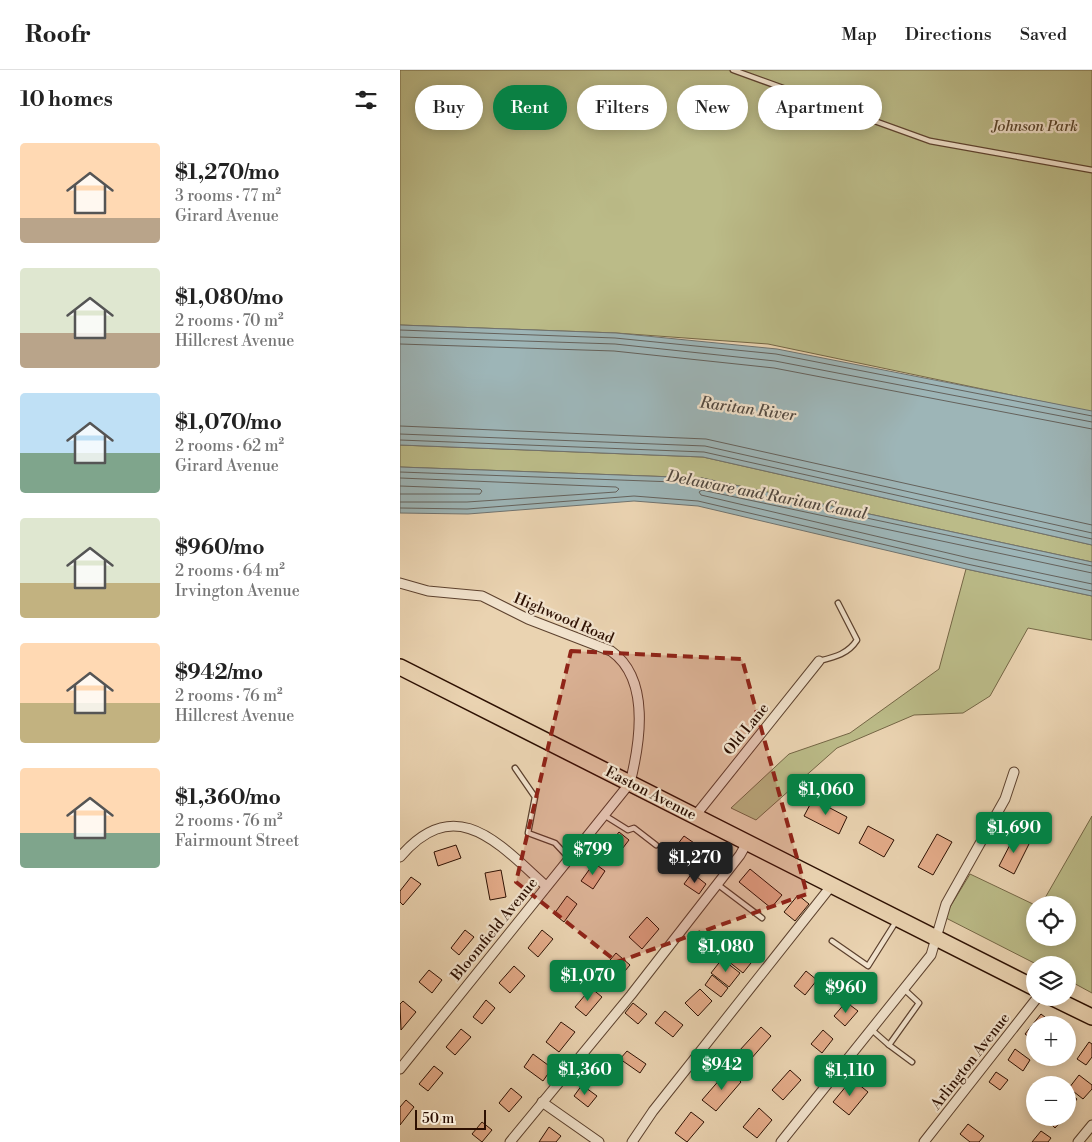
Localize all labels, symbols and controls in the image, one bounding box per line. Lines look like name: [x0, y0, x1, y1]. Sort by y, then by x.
text: Roofr: [25, 20, 91, 50]
text: Map: [841, 23, 877, 46]
text: Directions: [905, 23, 992, 46]
text: Saved: [1020, 23, 1067, 46]
chip: Buy: [415, 85, 483, 130]
chip: Rent: [493, 85, 567, 130]
chip: Filters: [577, 85, 667, 130]
chip: New: [677, 85, 748, 130]
chip: Apartment: [758, 85, 882, 130]
icon: filters: [352, 86, 380, 114]
text: 10 homes: [20, 87, 113, 113]
park label: Johnson Park: [990, 117, 1078, 136]
text: $1,270/mo: [175, 160, 280, 186]
icon: home: [60, 163, 120, 223]
text: 3 rooms · 77 m²: [175, 186, 281, 206]
text: Girard Avenue: [175, 206, 279, 226]
text: $1,080/mo: [175, 285, 284, 311]
icon: home: [60, 288, 120, 348]
text: 2 rooms · 70 m²: [175, 311, 284, 331]
text: Hillcrest Avenue: [175, 331, 294, 351]
water label: Raritan River: [697, 392, 798, 426]
text: $1,070/mo: [175, 410, 282, 436]
icon: home: [60, 413, 120, 473]
text: 2 rooms · 62 m²: [175, 436, 284, 456]
text: Girard Avenue: [175, 456, 279, 476]
water label: Delaware and Raritan Canal: [664, 466, 869, 524]
text: $960/mo: [175, 535, 265, 561]
icon: home: [60, 538, 120, 598]
text: 2 rooms · 64 m²: [175, 561, 285, 581]
text: Irvington Avenue: [175, 581, 300, 601]
street label: Highwood Road: [511, 589, 617, 648]
text: $942/mo: [175, 660, 263, 686]
icon: home: [60, 663, 120, 723]
text: 2 rooms · 76 m²: [175, 686, 283, 706]
street label: Old Lane: [720, 699, 773, 759]
text: Hillcrest Avenue: [175, 706, 294, 726]
street label: Easton Avenue: [602, 762, 699, 825]
pin: $1,060: [785, 774, 867, 816]
text: $1,060: [798, 780, 854, 800]
text: $1,360/mo: [175, 785, 281, 811]
icon: home: [60, 788, 120, 848]
text: 2 rooms · 76 m²: [175, 811, 283, 831]
pin: $1,690: [973, 812, 1055, 854]
text: $1,690: [987, 818, 1041, 838]
text: Fairmount Street: [175, 831, 299, 851]
pin: $799: [563, 834, 623, 876]
text: $799: [574, 840, 612, 860]
pin: $1,270: [654, 842, 736, 884]
text: $1,270: [669, 848, 721, 868]
street label: Bloomfield Avenue: [446, 874, 542, 986]
map controls: [1026, 896, 1076, 1126]
button: locate: [1026, 896, 1076, 946]
pin: $1,080: [685, 930, 767, 973]
text: $1,080: [698, 937, 754, 957]
button: layers: [1026, 956, 1076, 1006]
pin: $1,070: [547, 960, 629, 1002]
text: $1,070: [561, 966, 615, 986]
pin: $960: [816, 972, 876, 1014]
text: $960: [825, 978, 867, 998]
street label: Arlington Avenue: [926, 1009, 1014, 1114]
button: +: [1026, 1016, 1076, 1066]
pin: $942: [692, 1048, 752, 1091]
pin: $1,360: [544, 1054, 626, 1096]
pin: $1,110: [809, 1054, 891, 1097]
text: $942: [702, 1055, 742, 1075]
text: $1,360: [558, 1060, 612, 1080]
text: $1,110: [825, 1061, 875, 1081]
button: −: [1026, 1076, 1076, 1126]
scale bar: [415, 1107, 486, 1130]
text: 50 m: [422, 1110, 454, 1128]

